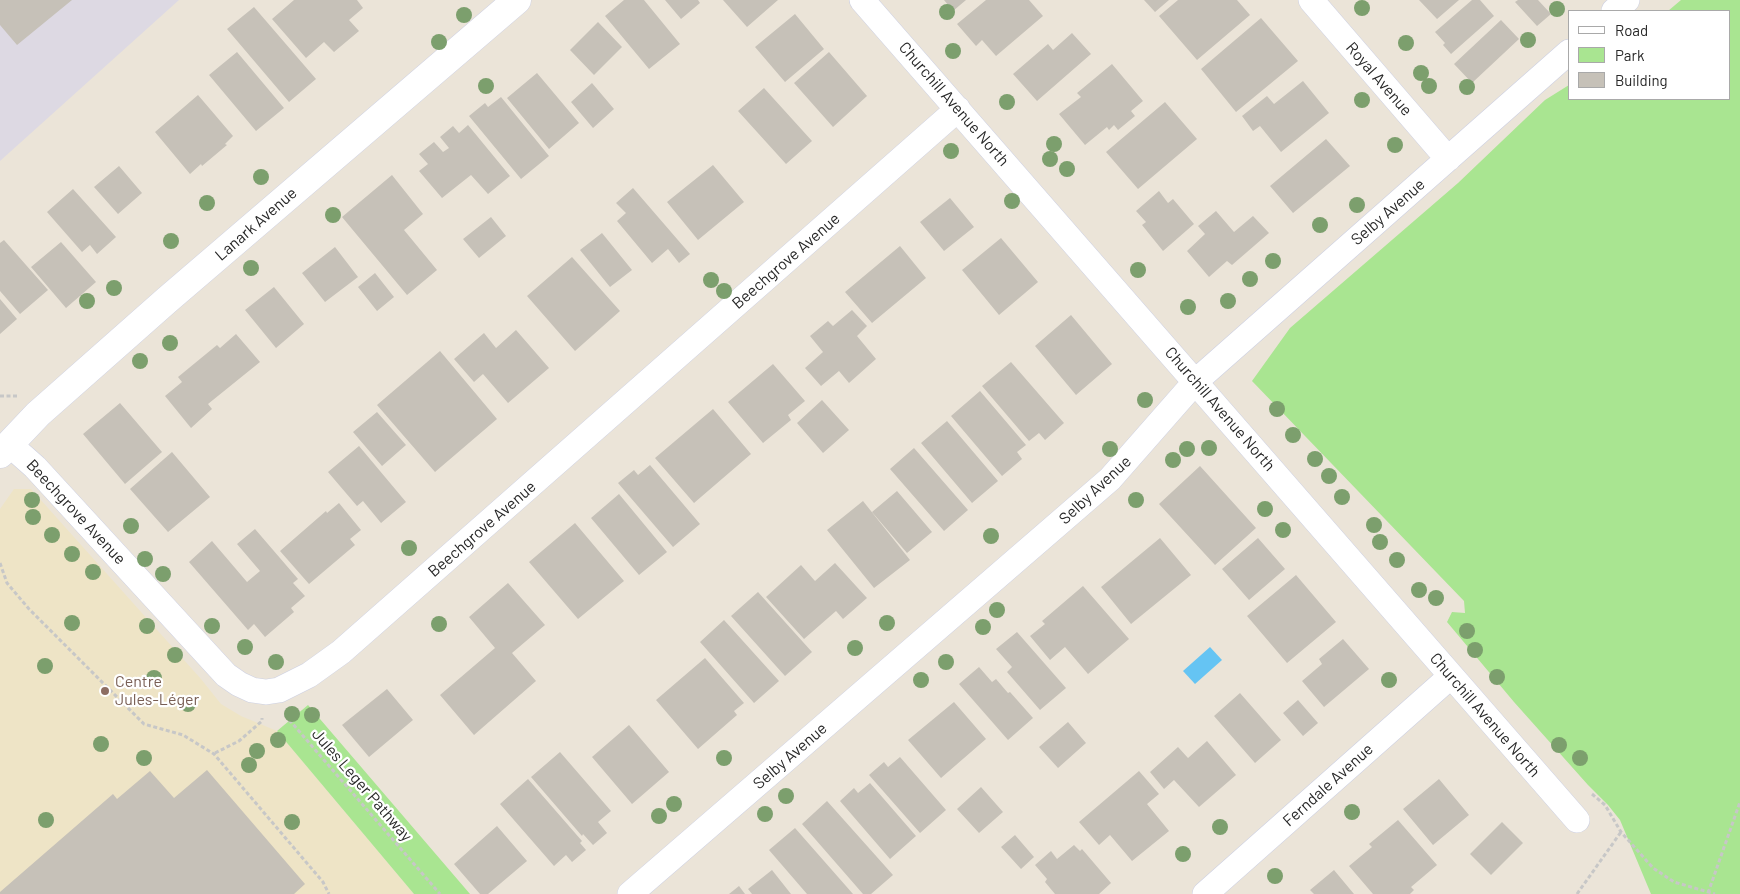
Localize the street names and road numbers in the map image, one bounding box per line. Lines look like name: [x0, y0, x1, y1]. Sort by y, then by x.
street label: Churchill Avenue North: [895, 38, 1013, 170]
street label: Royal Avenue: [1342, 38, 1416, 120]
street label: Selby Avenue: [1347, 175, 1429, 249]
street label: Lanark Avenue: [211, 183, 301, 265]
street label: Beechgrove Avenue: [728, 209, 844, 313]
street label: Churchill Avenue North: [1161, 343, 1279, 475]
street label: Selby Avenue: [1055, 452, 1135, 528]
street label: Beechgrove Avenue: [22, 455, 130, 569]
street label: Beechgrove Avenue: [424, 477, 540, 581]
street label: Churchill Avenue North: [1426, 649, 1544, 781]
street label: Selby Avenue: [749, 719, 831, 793]
street label: Jules Leger Pathway: [308, 725, 416, 845]
street label: Ferndale Avenue: [1279, 740, 1377, 830]

